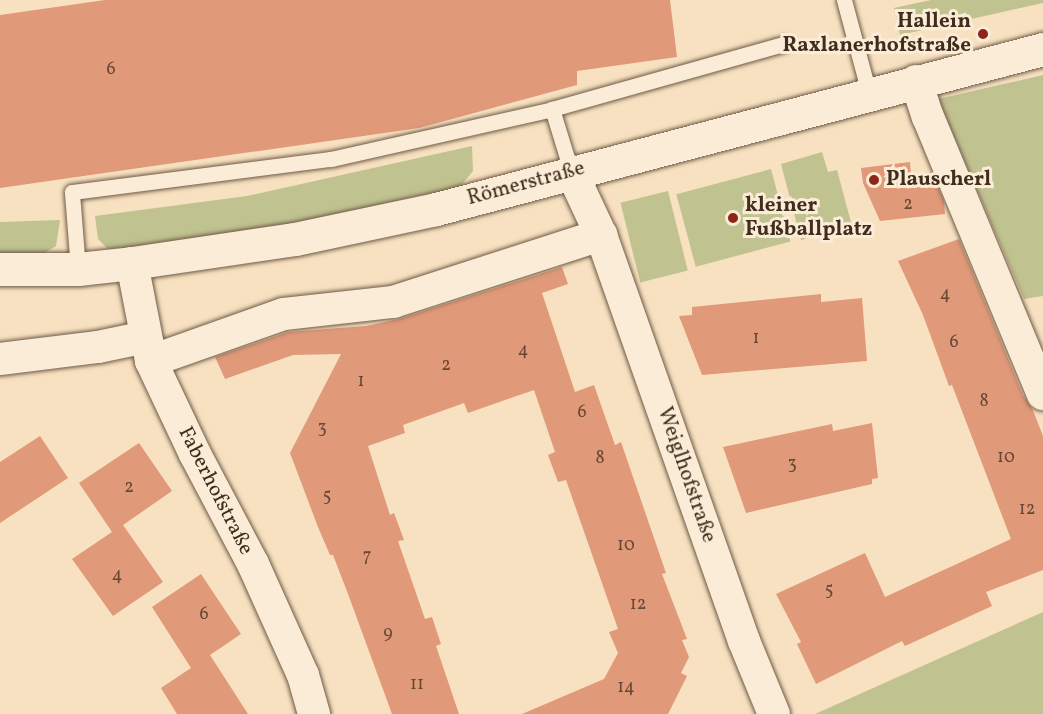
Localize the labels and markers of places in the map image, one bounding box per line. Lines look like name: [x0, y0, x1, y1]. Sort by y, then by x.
place label: Hallein Raxlanerhofstraße: [783, 9, 971, 59]
marker: Hallein Raxlanerhofstraße: [976, 27, 990, 41]
place label: Plauscherl: [886, 167, 991, 193]
marker: Plauscherl: [867, 173, 881, 187]
place label: kleiner Fußballplatz: [745, 193, 872, 243]
marker: kleiner Fußballplatz: [726, 211, 740, 225]

